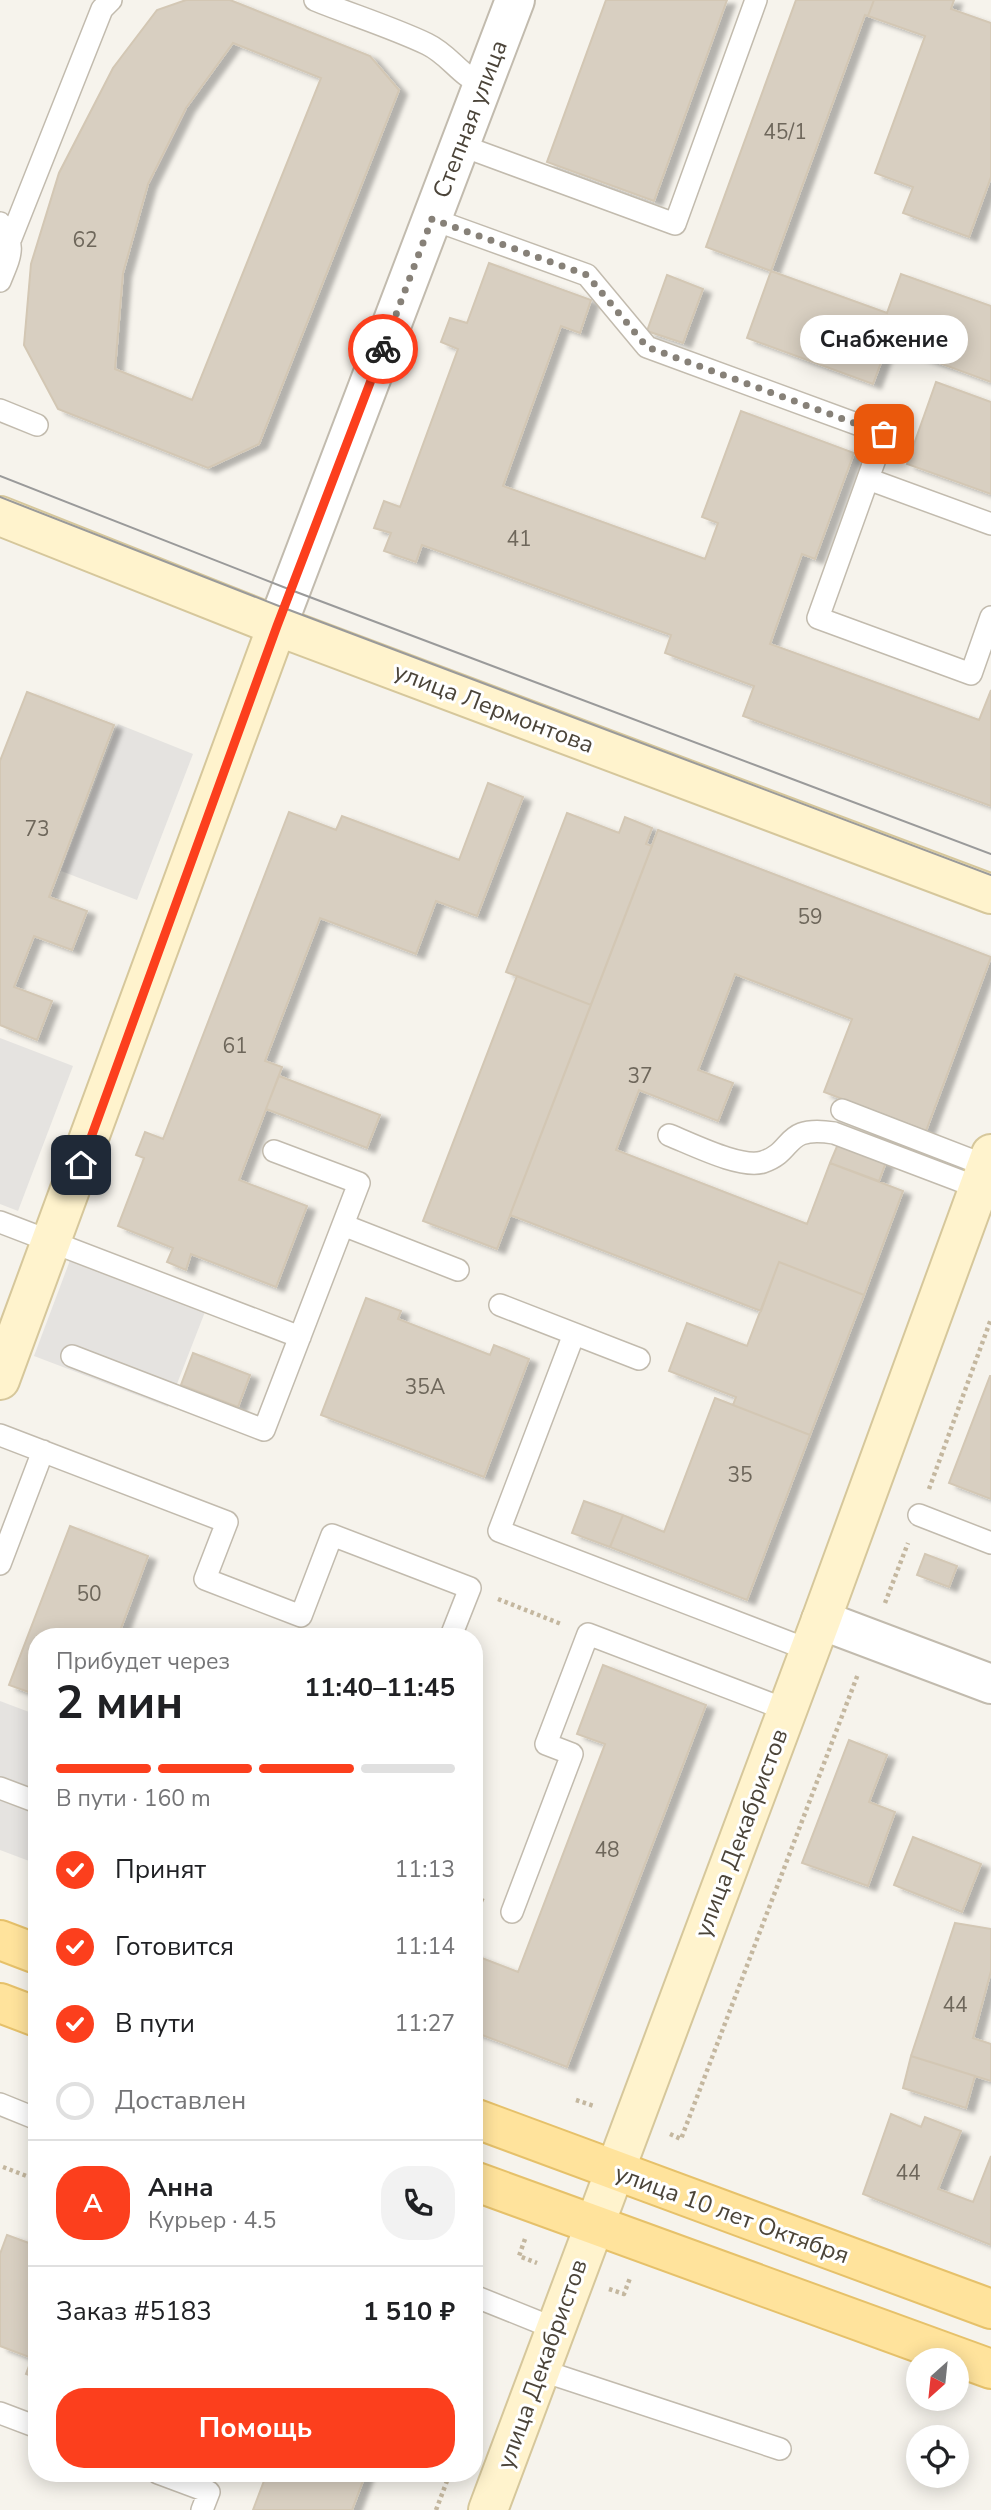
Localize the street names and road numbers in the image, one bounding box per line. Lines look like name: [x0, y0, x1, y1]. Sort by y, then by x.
street label: Степная улица: [425, 35, 515, 203]
street label: улица Лермонтова: [389, 655, 599, 761]
street label: улица Декабристов: [686, 1724, 796, 1942]
street label: улица 10 лет Октября: [610, 2157, 854, 2271]
street label: улица Декабристов: [489, 2255, 595, 2473]

